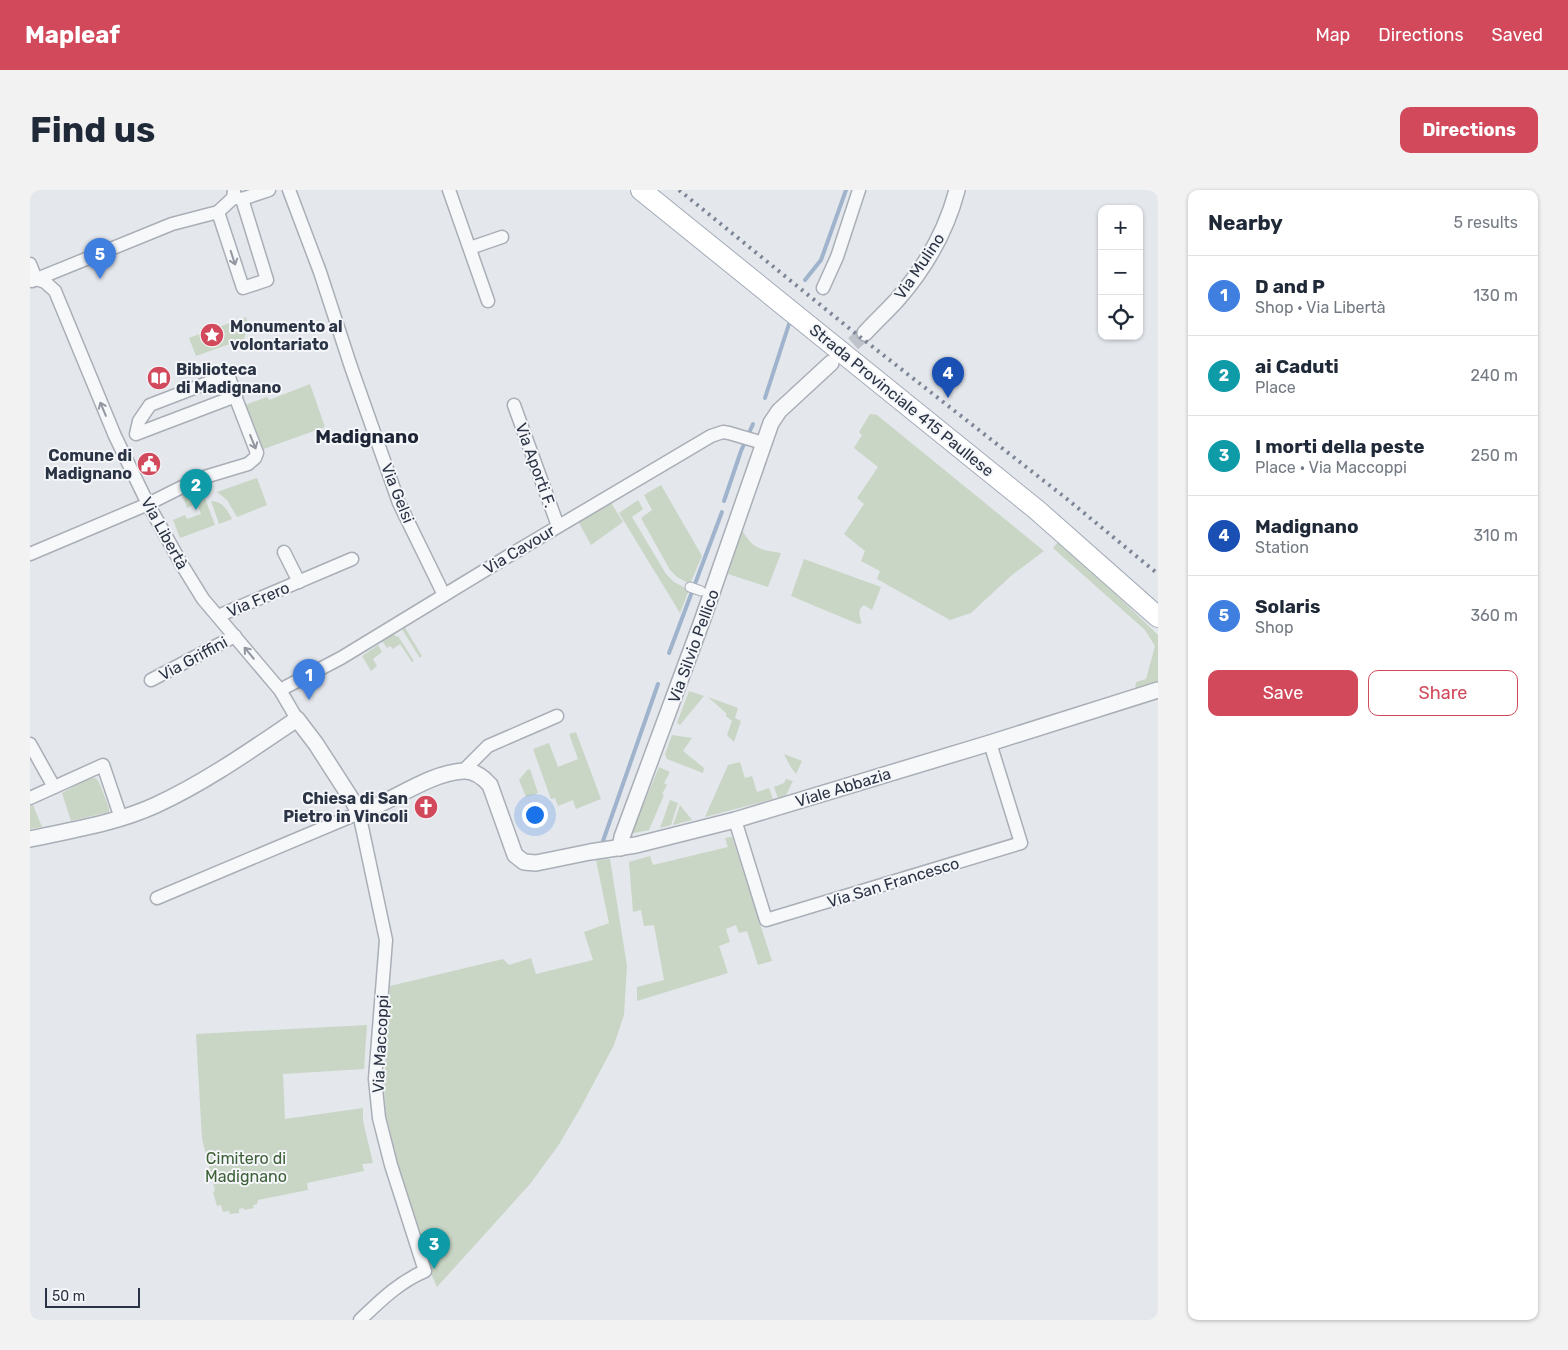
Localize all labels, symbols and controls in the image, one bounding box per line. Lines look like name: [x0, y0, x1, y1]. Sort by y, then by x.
text: Mapleaf: [25, 21, 120, 49]
text: Map: [1315, 24, 1350, 46]
text: Directions: [1378, 24, 1464, 46]
text: Saved: [1492, 24, 1543, 46]
button: Directions: [1400, 107, 1538, 153]
text: Find us: [30, 109, 155, 151]
map controls: [1098, 205, 1143, 340]
button: +: [1098, 205, 1143, 250]
text: Nearby: [1208, 210, 1283, 235]
text: 5 results: [1454, 213, 1518, 232]
street label: Via Mulino: [890, 229, 949, 303]
pin: 5: [84, 238, 116, 279]
one-way arrow: [229, 250, 239, 266]
button: −: [1098, 250, 1143, 295]
text: D and P: [1255, 275, 1325, 298]
text: 1: [1220, 286, 1228, 305]
text: 130 m: [1473, 286, 1518, 305]
button: locate: [1098, 295, 1143, 340]
text: Shop · Via Libertà: [1255, 298, 1386, 317]
place label: Monumento al volontariato: [230, 317, 343, 354]
street label: Strada Provinciale 415 Paullese: [806, 320, 998, 480]
place icon: Monumento al volontariato: [199, 322, 225, 348]
text: ai Caduti: [1255, 355, 1339, 378]
pin: 4: [932, 357, 964, 398]
place label: Biblioteca di Madignano: [176, 360, 282, 397]
library icon: Biblioteca di Madignano: [146, 365, 172, 391]
text: 2: [1219, 366, 1229, 385]
text: 240 m: [1471, 366, 1518, 385]
text: Place: [1255, 378, 1296, 397]
one-way arrow: [98, 402, 107, 417]
street label: Via Aporti F.: [511, 420, 560, 510]
district label: Madignano: [315, 425, 419, 448]
one-way arrow: [249, 434, 258, 449]
text: I morti della peste: [1255, 435, 1425, 458]
place label: Comune di Madignano: [45, 446, 132, 483]
text: 3: [1219, 446, 1229, 465]
text: 250 m: [1471, 446, 1518, 465]
public building icon: Comune di Madignano: [136, 451, 162, 477]
text: Place · Via Maccoppi: [1255, 458, 1407, 477]
street label: Via Gelsi: [377, 460, 418, 526]
pin: 2: [180, 469, 212, 510]
street label: Via Libertà: [137, 494, 192, 573]
text: Madignano: [1255, 515, 1359, 538]
street label: Via Cavour: [480, 521, 558, 578]
text: 4: [1219, 526, 1229, 545]
text: 310 m: [1474, 526, 1518, 545]
text: Station: [1255, 538, 1309, 557]
street label: Via Frero: [224, 578, 292, 621]
street label: Via Silvio Pellico: [664, 587, 723, 706]
text: Solaris: [1255, 595, 1320, 618]
text: 5: [1219, 606, 1229, 625]
text: 360 m: [1470, 606, 1518, 625]
text: Shop: [1255, 618, 1293, 637]
street label: Via Griffini: [156, 632, 231, 684]
one-way arrow: [243, 646, 255, 659]
pin: 1: [293, 659, 325, 700]
button: Save: [1208, 670, 1358, 716]
button: Share: [1368, 670, 1518, 716]
street label: Viale Abbazia: [793, 764, 893, 811]
place label: Chiesa di San Pietro in Vincoli: [283, 789, 408, 826]
church icon: Chiesa di San Pietro in Vincoli: [413, 794, 439, 820]
your location: [522, 802, 548, 828]
street label: Via San Francesco: [825, 853, 961, 912]
street label: Via Maccoppi: [368, 994, 393, 1094]
park label: Cimitero di Madignano: [205, 1149, 287, 1186]
pin: 3: [418, 1228, 450, 1269]
scale bar: [45, 1285, 140, 1308]
text: 50 m: [52, 1288, 85, 1305]

